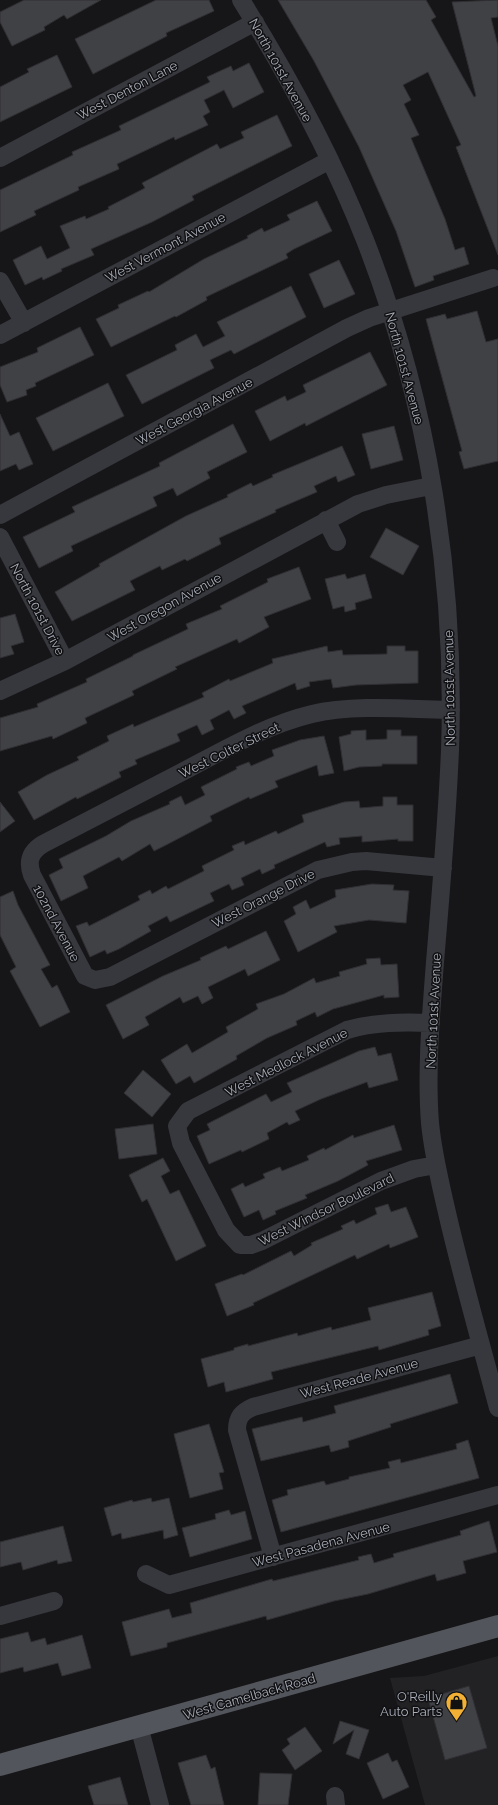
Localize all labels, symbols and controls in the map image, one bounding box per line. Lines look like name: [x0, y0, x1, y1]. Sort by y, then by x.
street label: North 101st Avenue: [246, 16, 315, 125]
street label: West Denton Lane: [74, 57, 180, 123]
street label: West Vermont Avenue: [103, 209, 228, 286]
street label: North 101st Avenue: [382, 310, 427, 426]
street label: West Georgia Avenue: [133, 374, 255, 449]
street label: North 101st Drive: [7, 561, 68, 658]
street label: West Oregon Avenue: [105, 570, 224, 645]
street label: North 101st Avenue: [441, 630, 458, 746]
street label: West Colter Street: [176, 719, 283, 781]
street label: West Orange Drive: [209, 866, 317, 931]
street label: 102nd Avenue: [30, 882, 83, 964]
street label: North 101st Avenue: [423, 952, 444, 1069]
street label: West Medlock Avenue: [223, 1025, 350, 1100]
street label: West Windsor Boulevard: [256, 1170, 396, 1249]
street label: West Reade Avenue: [298, 1355, 420, 1401]
street label: West Pasadena Avenue: [251, 1519, 392, 1570]
street label: West Camelback Road: [181, 1670, 317, 1723]
place label: O'Reilly Auto Parts: [380, 1689, 442, 1719]
shop icon: O'Reilly Auto Parts: [444, 1690, 470, 1723]

